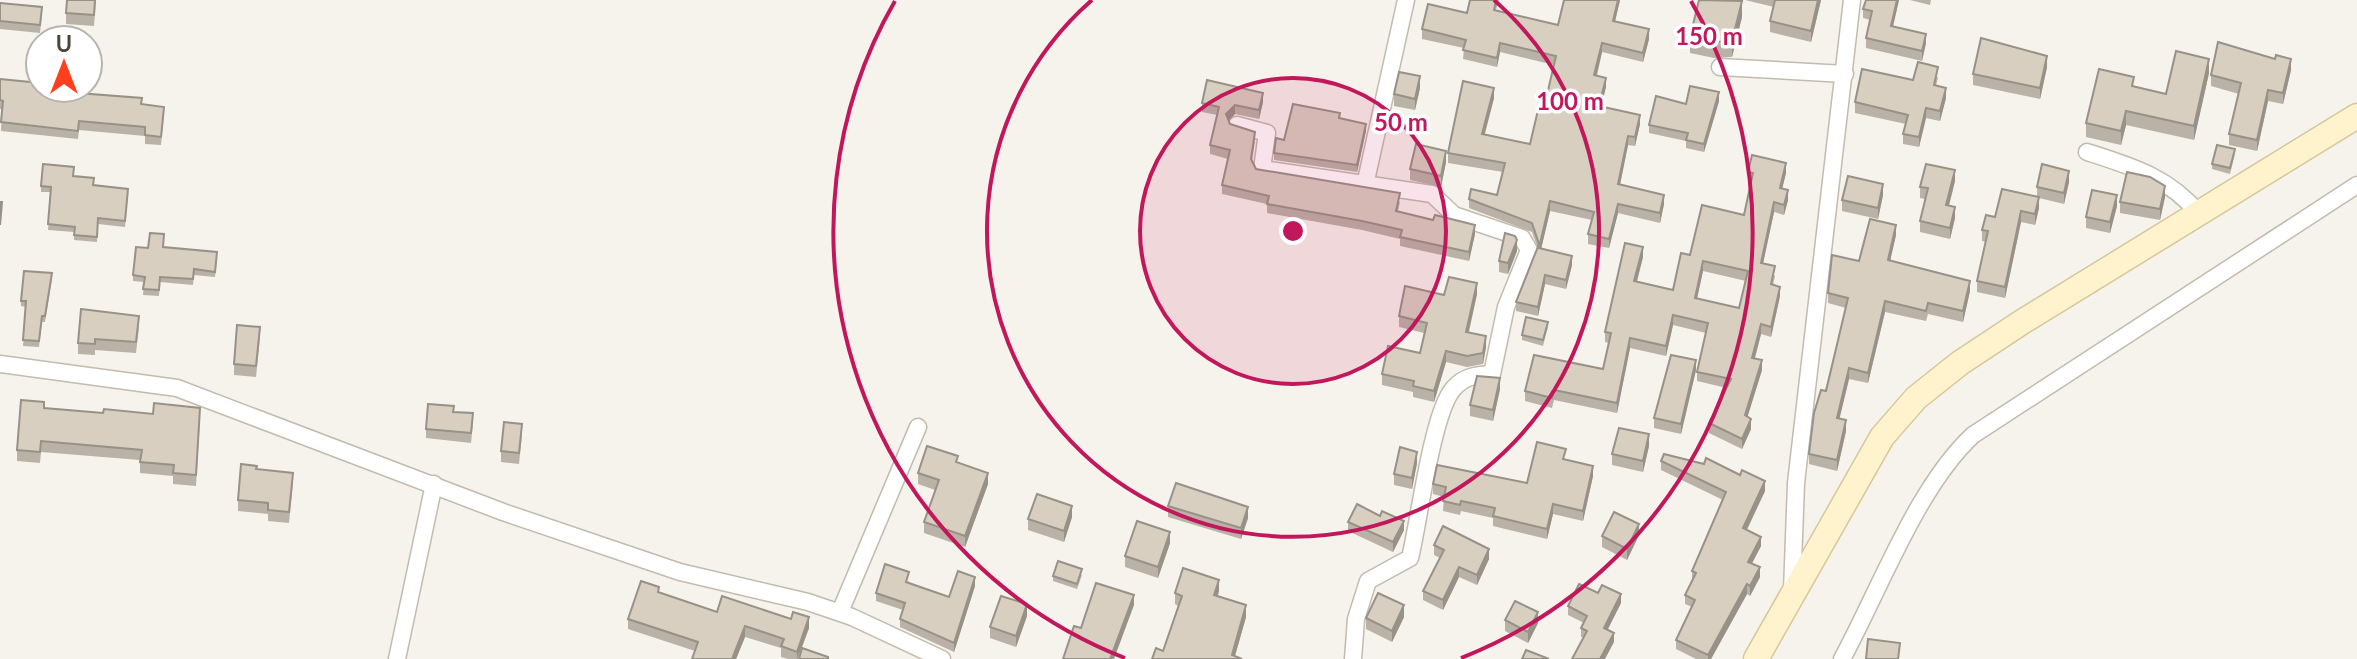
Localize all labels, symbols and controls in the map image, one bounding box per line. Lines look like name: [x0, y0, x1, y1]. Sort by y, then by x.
text: 150 m: [1675, 21, 1743, 50]
north arrow: [24, 24, 104, 104]
text: U: [56, 30, 72, 57]
text: 100 m: [1536, 86, 1604, 115]
text: 50 m: [1374, 107, 1428, 136]
centre of rings: [1279, 217, 1307, 245]

